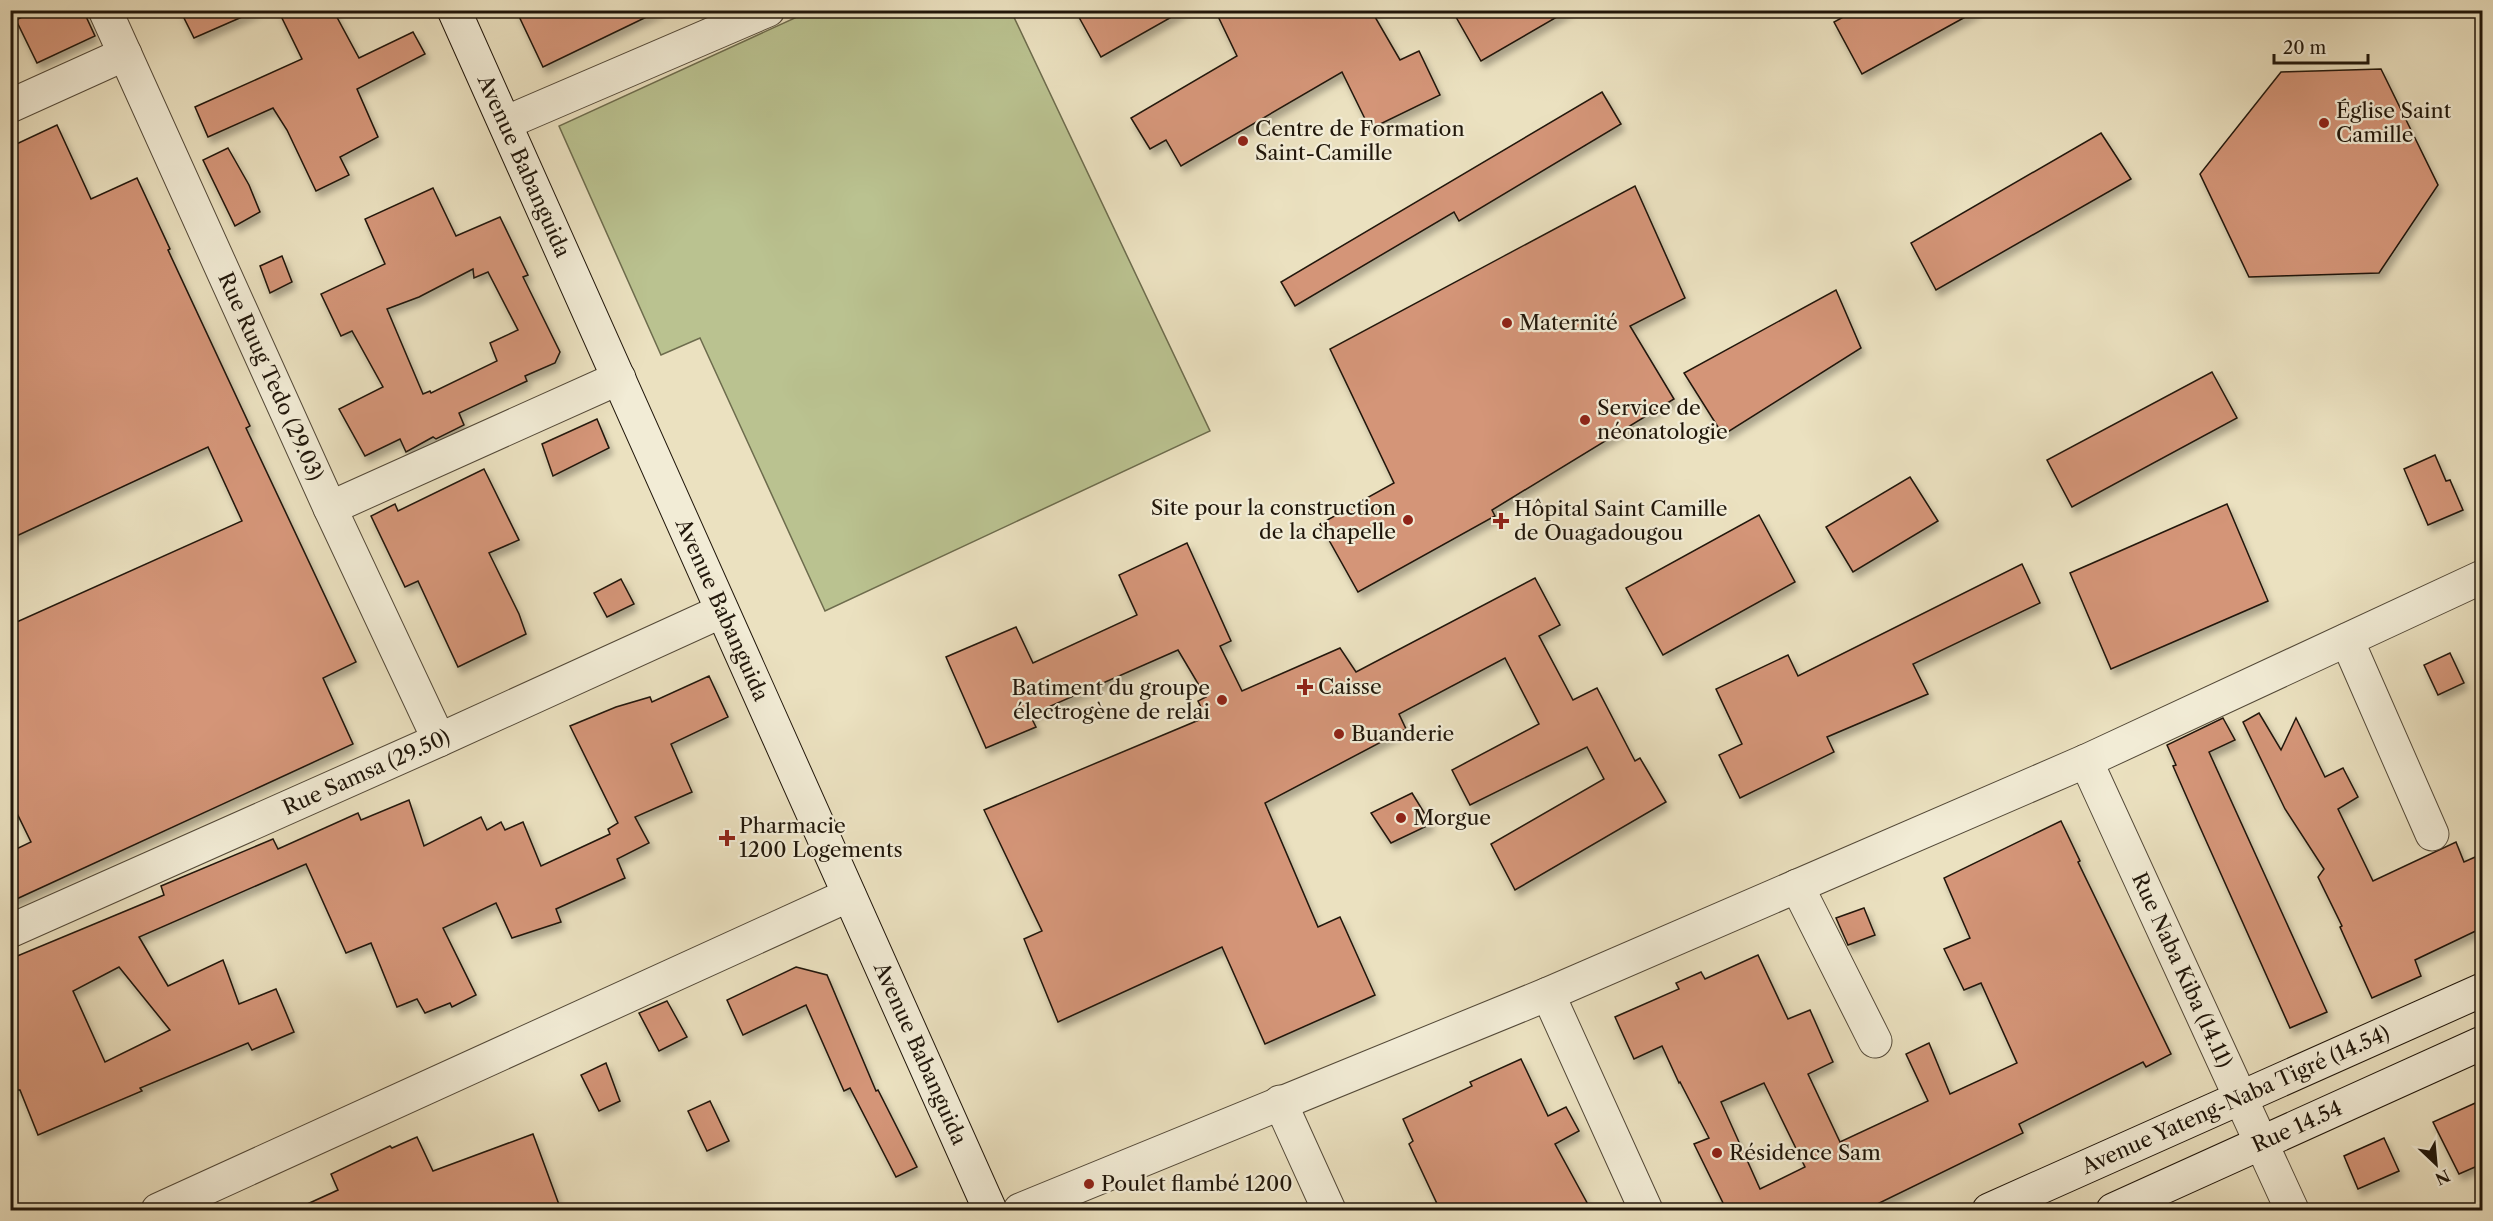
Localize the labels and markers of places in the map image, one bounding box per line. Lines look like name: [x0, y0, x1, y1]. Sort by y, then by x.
place label: Église Saint Camille: [2336, 98, 2452, 147]
place label: Centre de Formation Saint-Camille: [1255, 116, 1465, 165]
marker: Église Saint Camille: [2317, 116, 2331, 130]
marker: Centre de Formation Saint-Camille: [1236, 134, 1250, 148]
place label: Maternité: [1519, 310, 1618, 335]
marker: Maternité: [1500, 316, 1514, 330]
place label: Service de néonatologie: [1597, 395, 1728, 444]
marker: Service de néonatologie: [1578, 413, 1592, 427]
place label: Site pour la construction de la chapelle: [1151, 495, 1396, 544]
place label: Hôpital Saint Camille de Ouagadougou: [1514, 496, 1728, 545]
marker: Hôpital Saint Camille de Ouagadougou: [1492, 512, 1510, 530]
marker: Site pour la construction de la chapelle: [1401, 513, 1415, 527]
place label: Caisse: [1318, 674, 1382, 699]
place label: Batiment du groupe électrogène de relai: [1011, 675, 1210, 724]
marker: Caisse: [1296, 678, 1314, 696]
marker: Batiment du groupe électrogène de relai: [1215, 693, 1229, 707]
place label: Buanderie: [1351, 721, 1454, 746]
marker: Buanderie: [1332, 727, 1346, 741]
place label: Morgue: [1413, 805, 1491, 830]
marker: Morgue: [1394, 811, 1408, 825]
place label: Pharmacie 1200 Logements: [739, 813, 903, 862]
marker: Pharmacie 1200 Logements: [720, 831, 734, 845]
place label: Résidence Sam: [1729, 1140, 1881, 1165]
marker: Résidence Sam: [1710, 1146, 1724, 1160]
place label: Poulet flambé 1200: [1101, 1171, 1293, 1196]
marker: Poulet flambé 1200: [1082, 1177, 1096, 1191]

